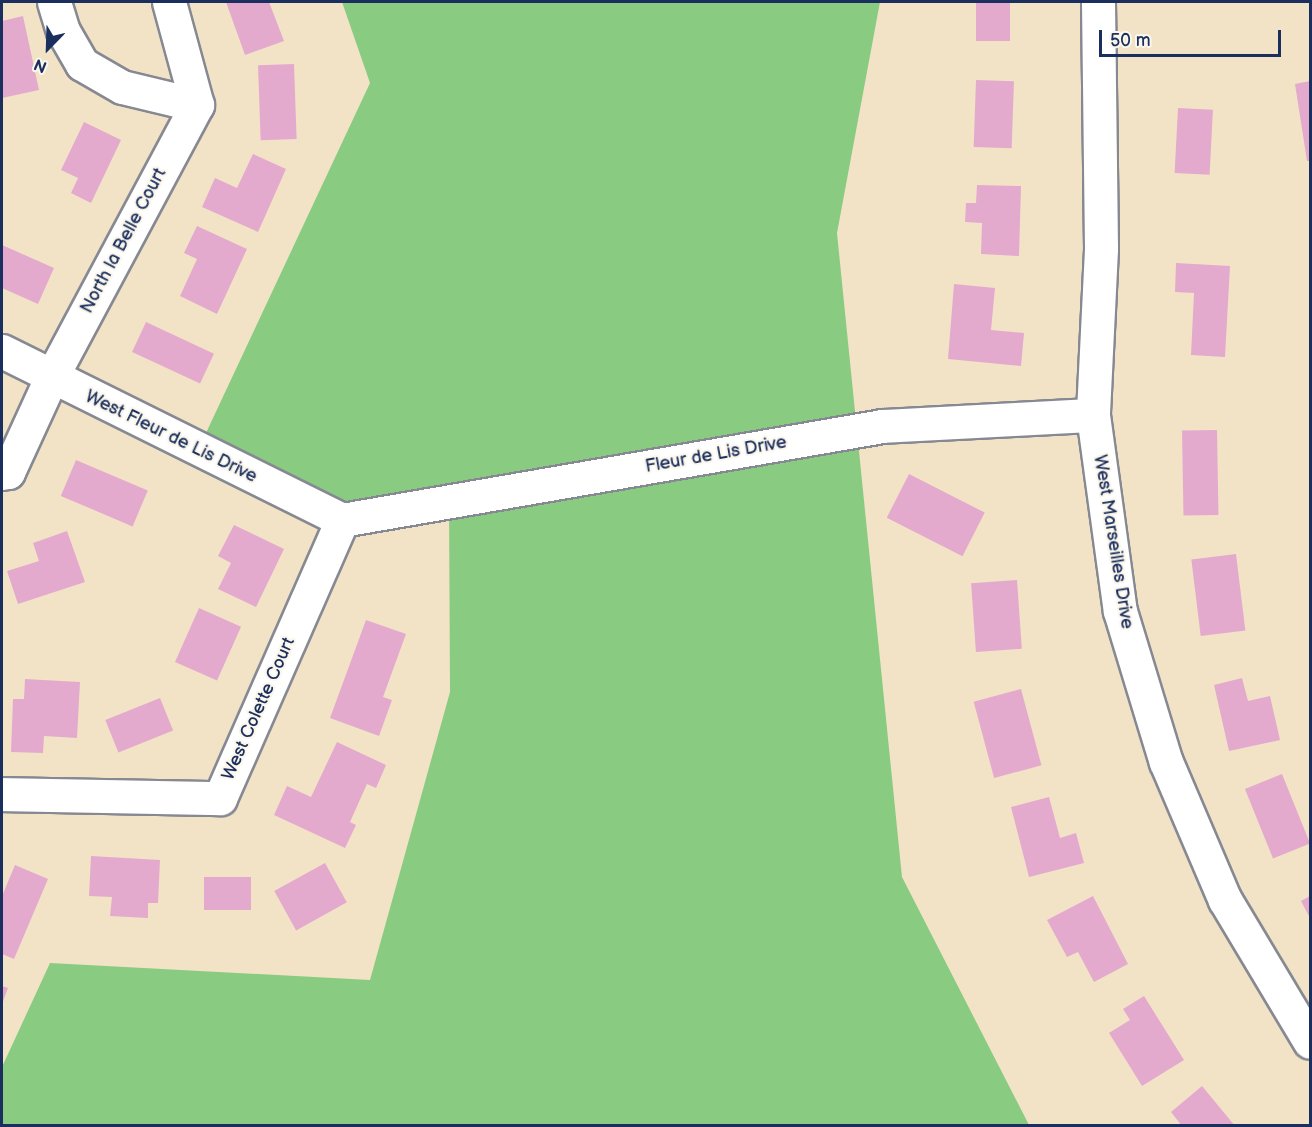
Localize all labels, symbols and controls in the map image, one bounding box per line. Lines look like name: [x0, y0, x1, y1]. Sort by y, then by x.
north arrow: [18, 18, 78, 78]
scale bar: [1102, 18, 1284, 56]
text: 50 m: [1110, 30, 1151, 51]
text: N: [32, 54, 50, 76]
street label: North la Belle Court: [77, 165, 171, 317]
street label: West Fleur de Lis Drive: [82, 386, 260, 488]
street label: Fleur de Lis Drive: [644, 432, 788, 478]
street label: West Marseilles Drive: [1089, 453, 1137, 631]
street label: West Colette Court: [218, 634, 300, 784]

